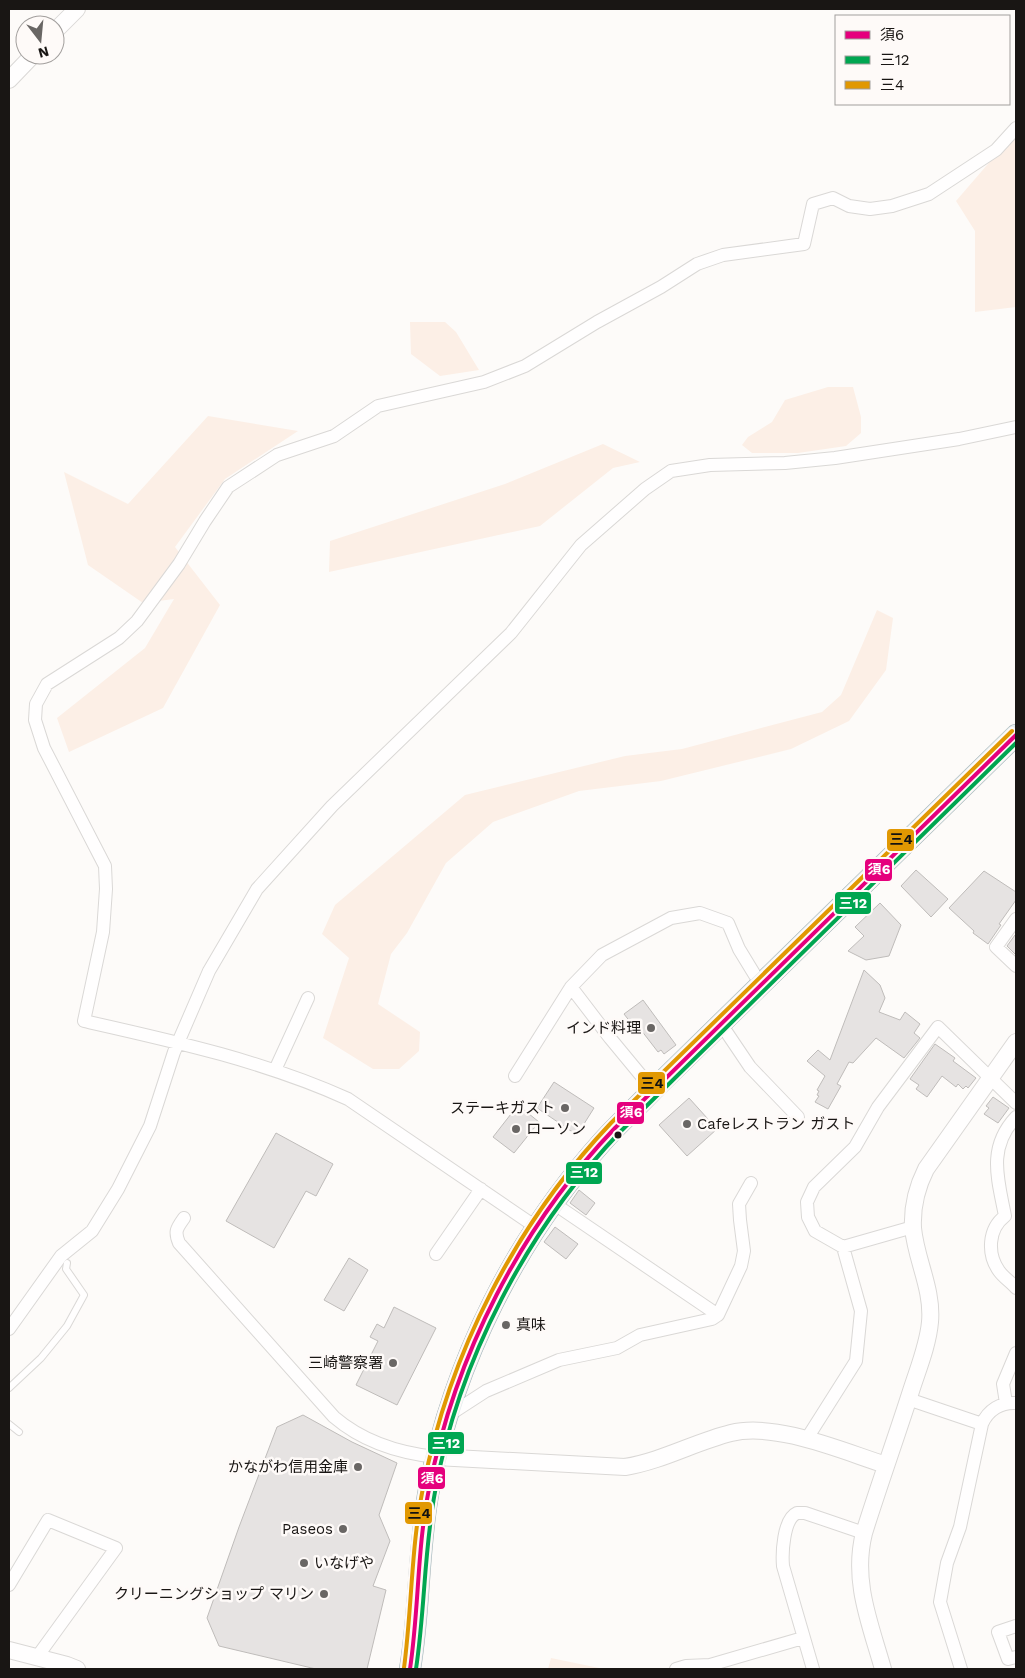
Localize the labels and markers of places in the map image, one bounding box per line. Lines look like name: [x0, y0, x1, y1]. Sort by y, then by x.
place label: インド料理: [566, 1019, 641, 1037]
marker: インド料理: [645, 1022, 657, 1034]
place label: ステーキガスト: [450, 1099, 555, 1117]
marker: ステーキガスト: [559, 1102, 571, 1114]
place label: Cafeレストラン ガスト: [697, 1115, 855, 1133]
marker: Cafeレストラン ガスト: [681, 1118, 693, 1130]
place label: ローソン: [526, 1120, 586, 1138]
marker: ローソン: [510, 1123, 522, 1135]
unlabelled marker: [613, 1130, 623, 1140]
place label: 真味: [516, 1316, 546, 1334]
marker: 真味: [500, 1319, 512, 1331]
place label: 三崎警察署: [308, 1354, 383, 1372]
marker: 三崎警察署: [387, 1357, 399, 1369]
place label: かながわ信用金庫: [228, 1458, 348, 1476]
marker: かながわ信用金庫: [352, 1461, 364, 1473]
place label: Paseos: [282, 1520, 333, 1538]
marker: Paseos: [337, 1523, 349, 1535]
place label: いなげや: [314, 1554, 374, 1572]
marker: いなげや: [298, 1557, 310, 1569]
place label: クリーニングショップ マリン: [114, 1585, 314, 1603]
marker: クリーニングショップ マリン: [318, 1588, 330, 1600]

